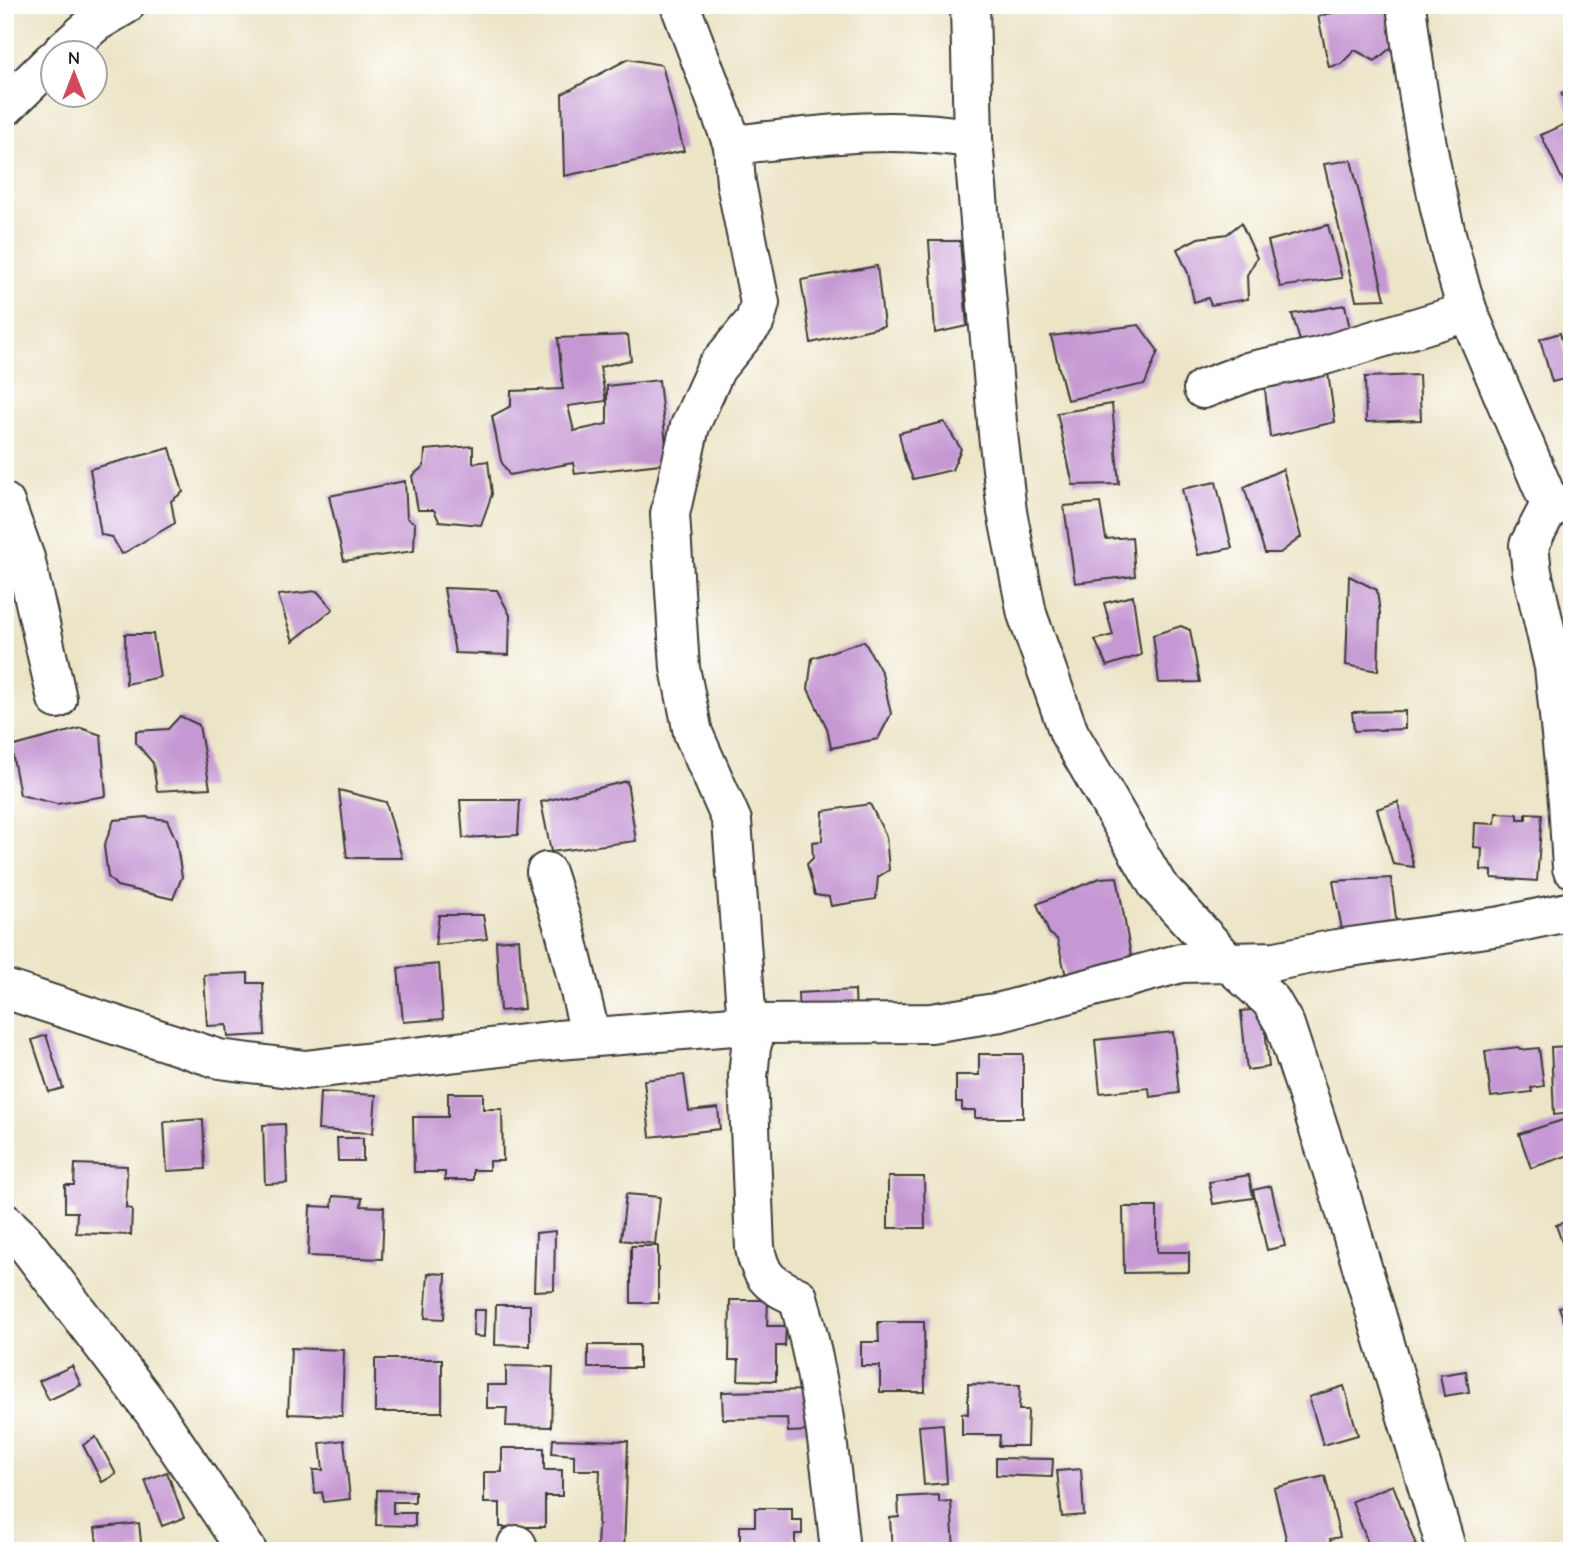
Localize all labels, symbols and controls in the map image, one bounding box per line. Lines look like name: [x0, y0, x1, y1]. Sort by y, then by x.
north arrow: [38, 38, 108, 108]
text: N: [68, 47, 80, 69]

